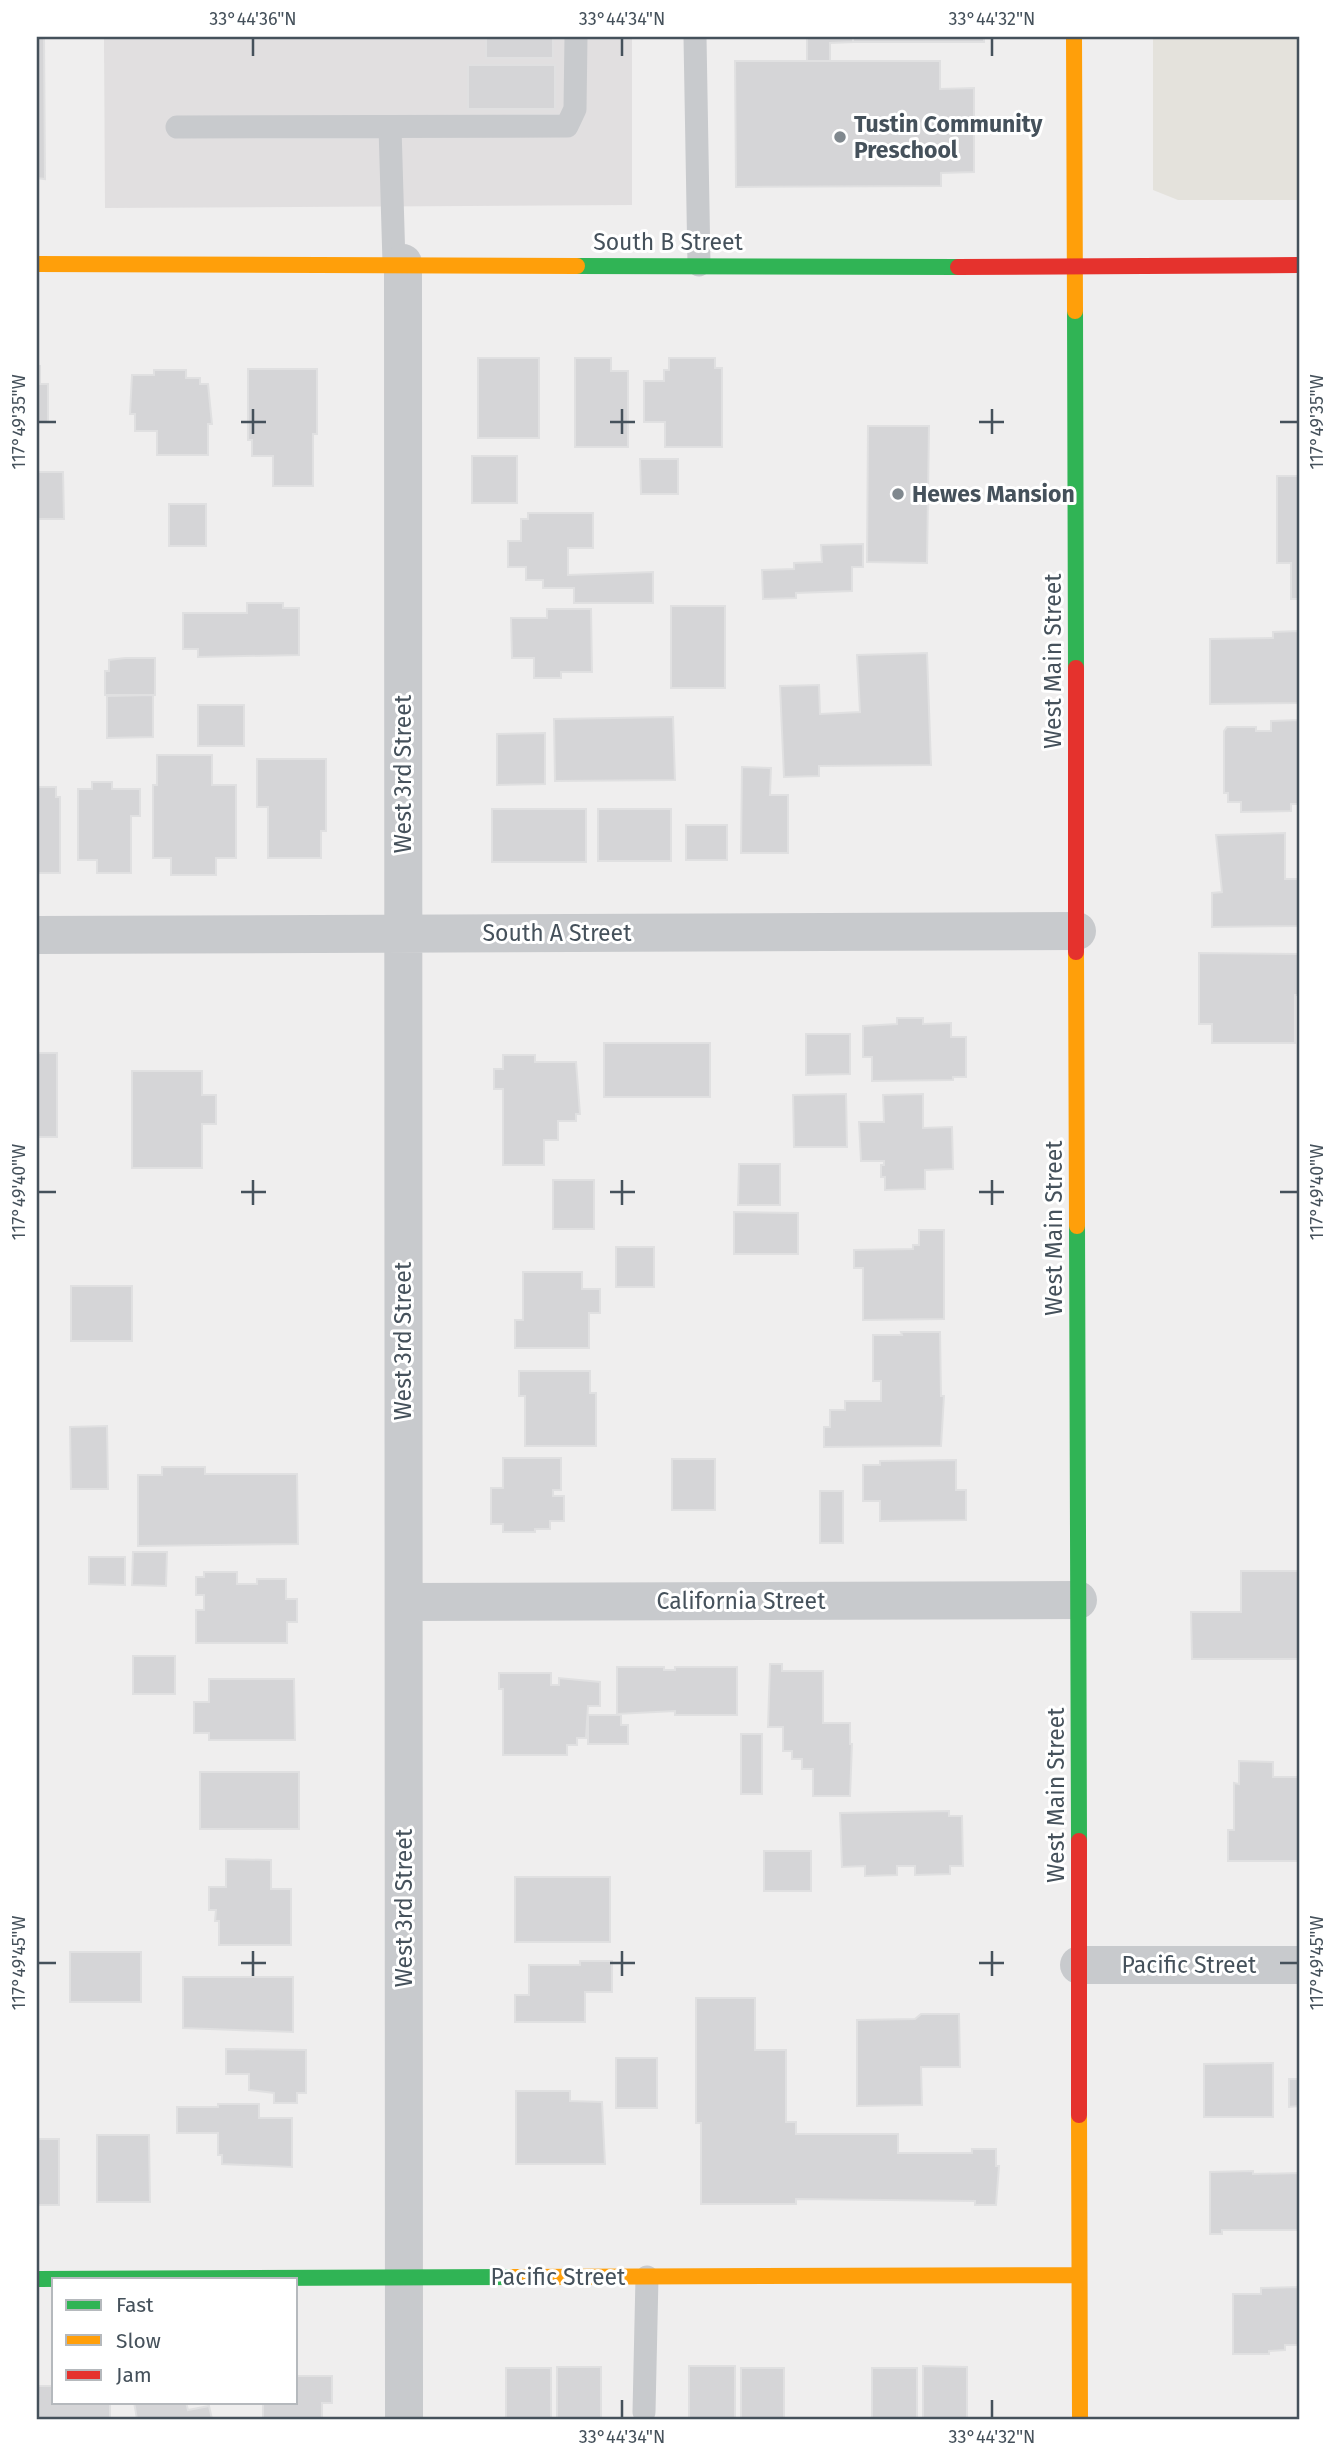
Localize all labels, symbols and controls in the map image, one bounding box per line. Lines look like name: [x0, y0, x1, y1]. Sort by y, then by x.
text: 33°44'36"N: [209, 8, 297, 30]
text: 33°44'34"N: [579, 8, 665, 30]
text: 33°44'32"N: [949, 8, 1035, 30]
place label: Tustin Community Preschool: [854, 110, 1044, 164]
marker: Tustin Community Preschool: [832, 129, 848, 145]
street label: South B Street: [593, 228, 744, 256]
text: 117°49'35"W: [8, 374, 30, 470]
text: 117°49'35"W: [1306, 374, 1328, 470]
place label: Hewes Mansion: [912, 480, 1075, 508]
marker: Hewes Mansion: [890, 486, 906, 502]
street label: West Main Street: [1039, 573, 1067, 749]
street label: West 3rd Street: [389, 694, 417, 853]
street label: South A Street: [483, 919, 632, 947]
street label: West Main Street: [1040, 1140, 1068, 1316]
text: 117°49'40"W: [8, 1144, 30, 1240]
text: 117°49'40"W: [1306, 1144, 1328, 1240]
street label: West 3rd Street: [389, 1261, 417, 1420]
street label: California Street: [657, 1587, 826, 1615]
street label: West Main Street: [1042, 1707, 1070, 1883]
street label: West 3rd Street: [390, 1828, 418, 1987]
text: 117°49'45"W: [8, 1916, 30, 2010]
text: 117°49'45"W: [1306, 1916, 1328, 2010]
street label: Pacific Street: [1122, 1951, 1257, 1979]
street label: Pacific Street: [491, 2263, 626, 2291]
legend: [52, 2278, 298, 2404]
text: Fast: [116, 2292, 154, 2318]
text: Slow: [116, 2328, 161, 2354]
text: Jam: [116, 2362, 152, 2388]
text: 33°44'34"N: [579, 2426, 665, 2448]
text: 33°44'32"N: [949, 2426, 1035, 2448]

